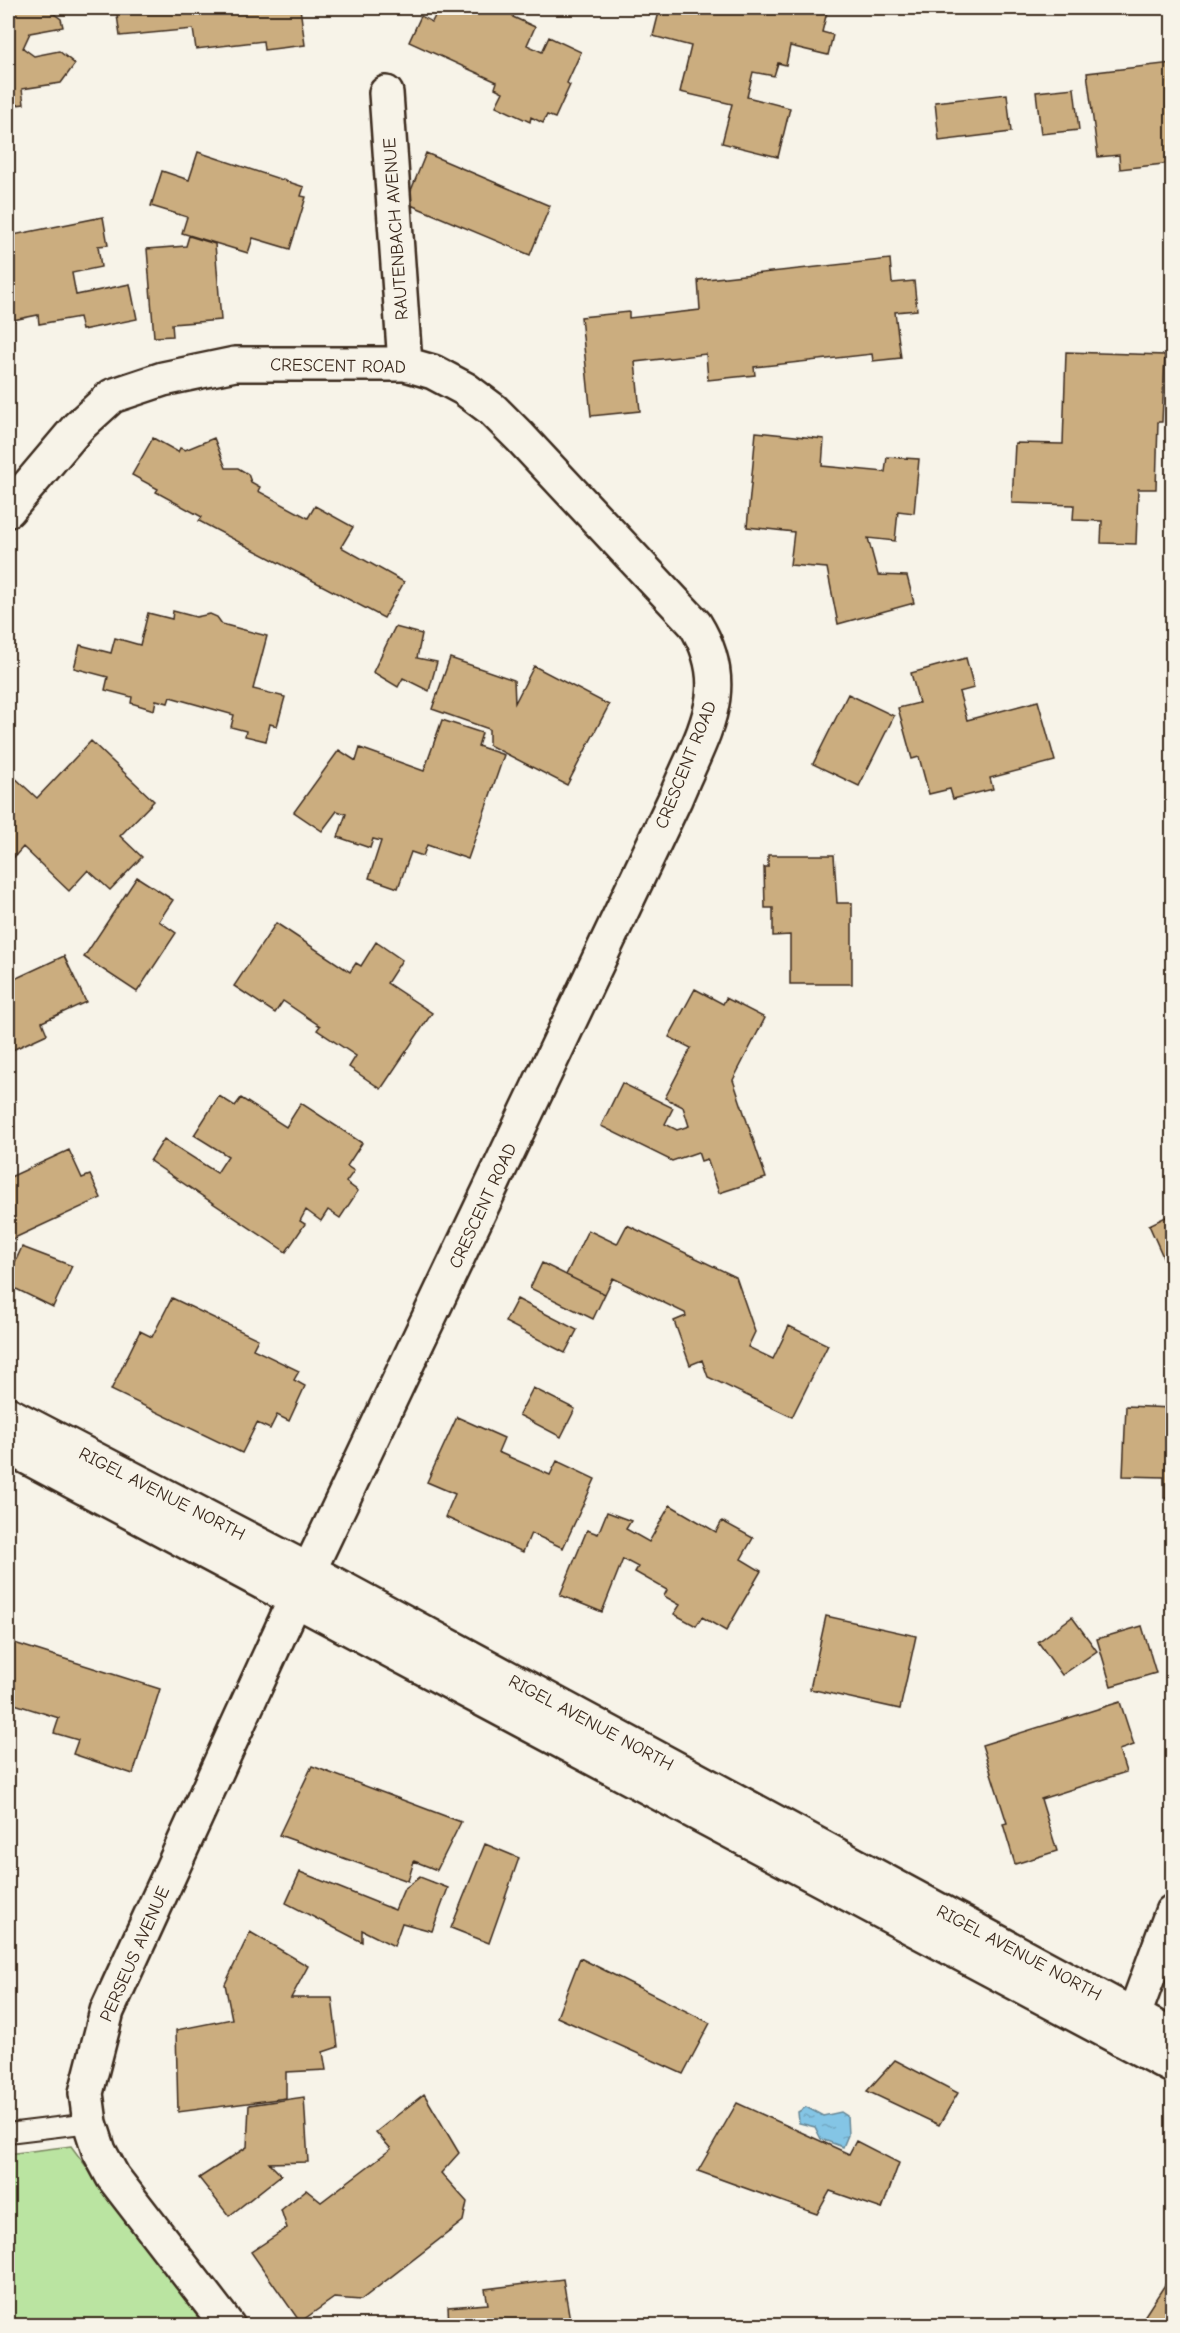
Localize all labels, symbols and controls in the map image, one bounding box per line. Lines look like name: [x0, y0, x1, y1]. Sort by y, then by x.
street label: RAUTENBACH AVENUE: [379, 137, 413, 321]
street label: CRESCENT ROAD: [270, 354, 406, 378]
street label: CRESCENT ROAD: [651, 698, 721, 832]
street label: CRESCENT ROAD: [445, 1140, 521, 1272]
street label: RIGEL AVENUE NORTH: [75, 1443, 249, 1545]
street label: RIGEL AVENUE NORTH: [505, 1671, 677, 1775]
street label: PERSEUS AVENUE: [96, 1883, 174, 2025]
street label: RIGEL AVENUE NORTH: [933, 1901, 1105, 2005]

